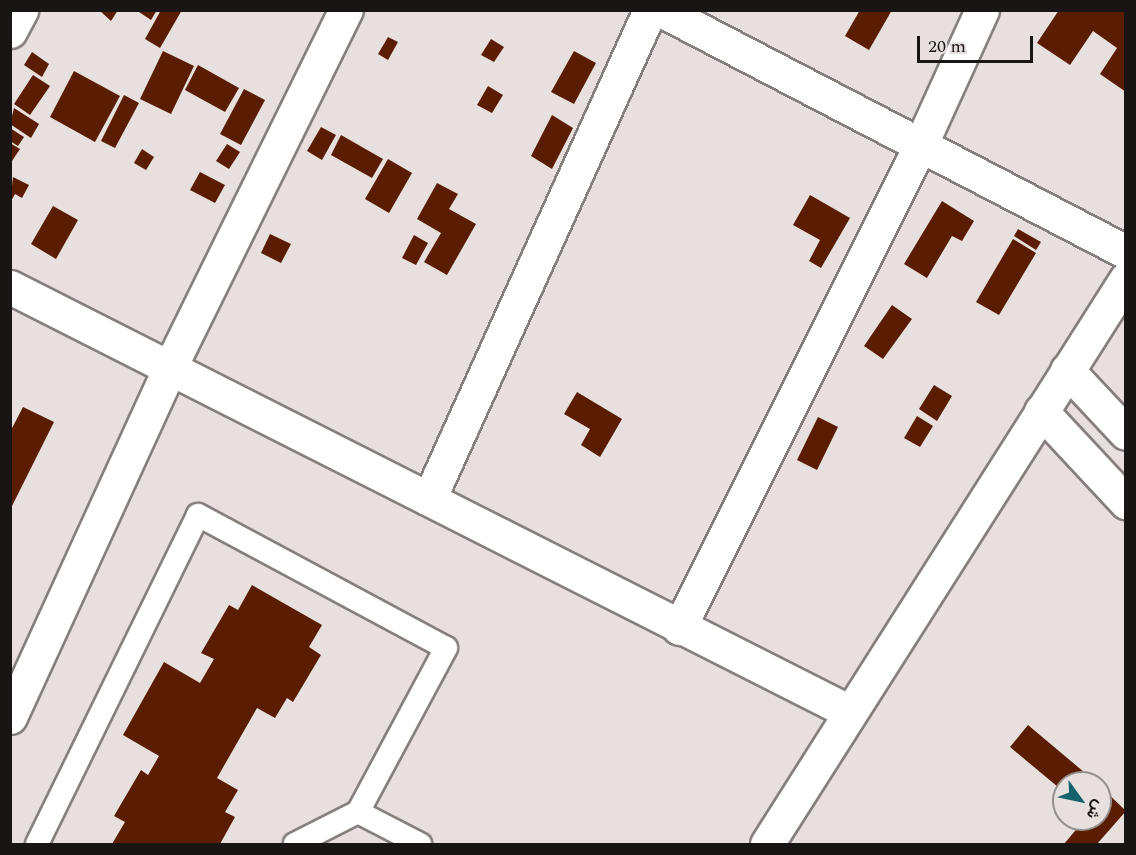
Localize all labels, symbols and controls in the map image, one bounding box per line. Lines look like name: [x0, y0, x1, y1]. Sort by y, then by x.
scale bar: [920, 24, 1036, 62]
text: 20 m: [928, 33, 966, 60]
north arrow: [1052, 771, 1112, 831]
text: ش: [1080, 795, 1111, 824]

